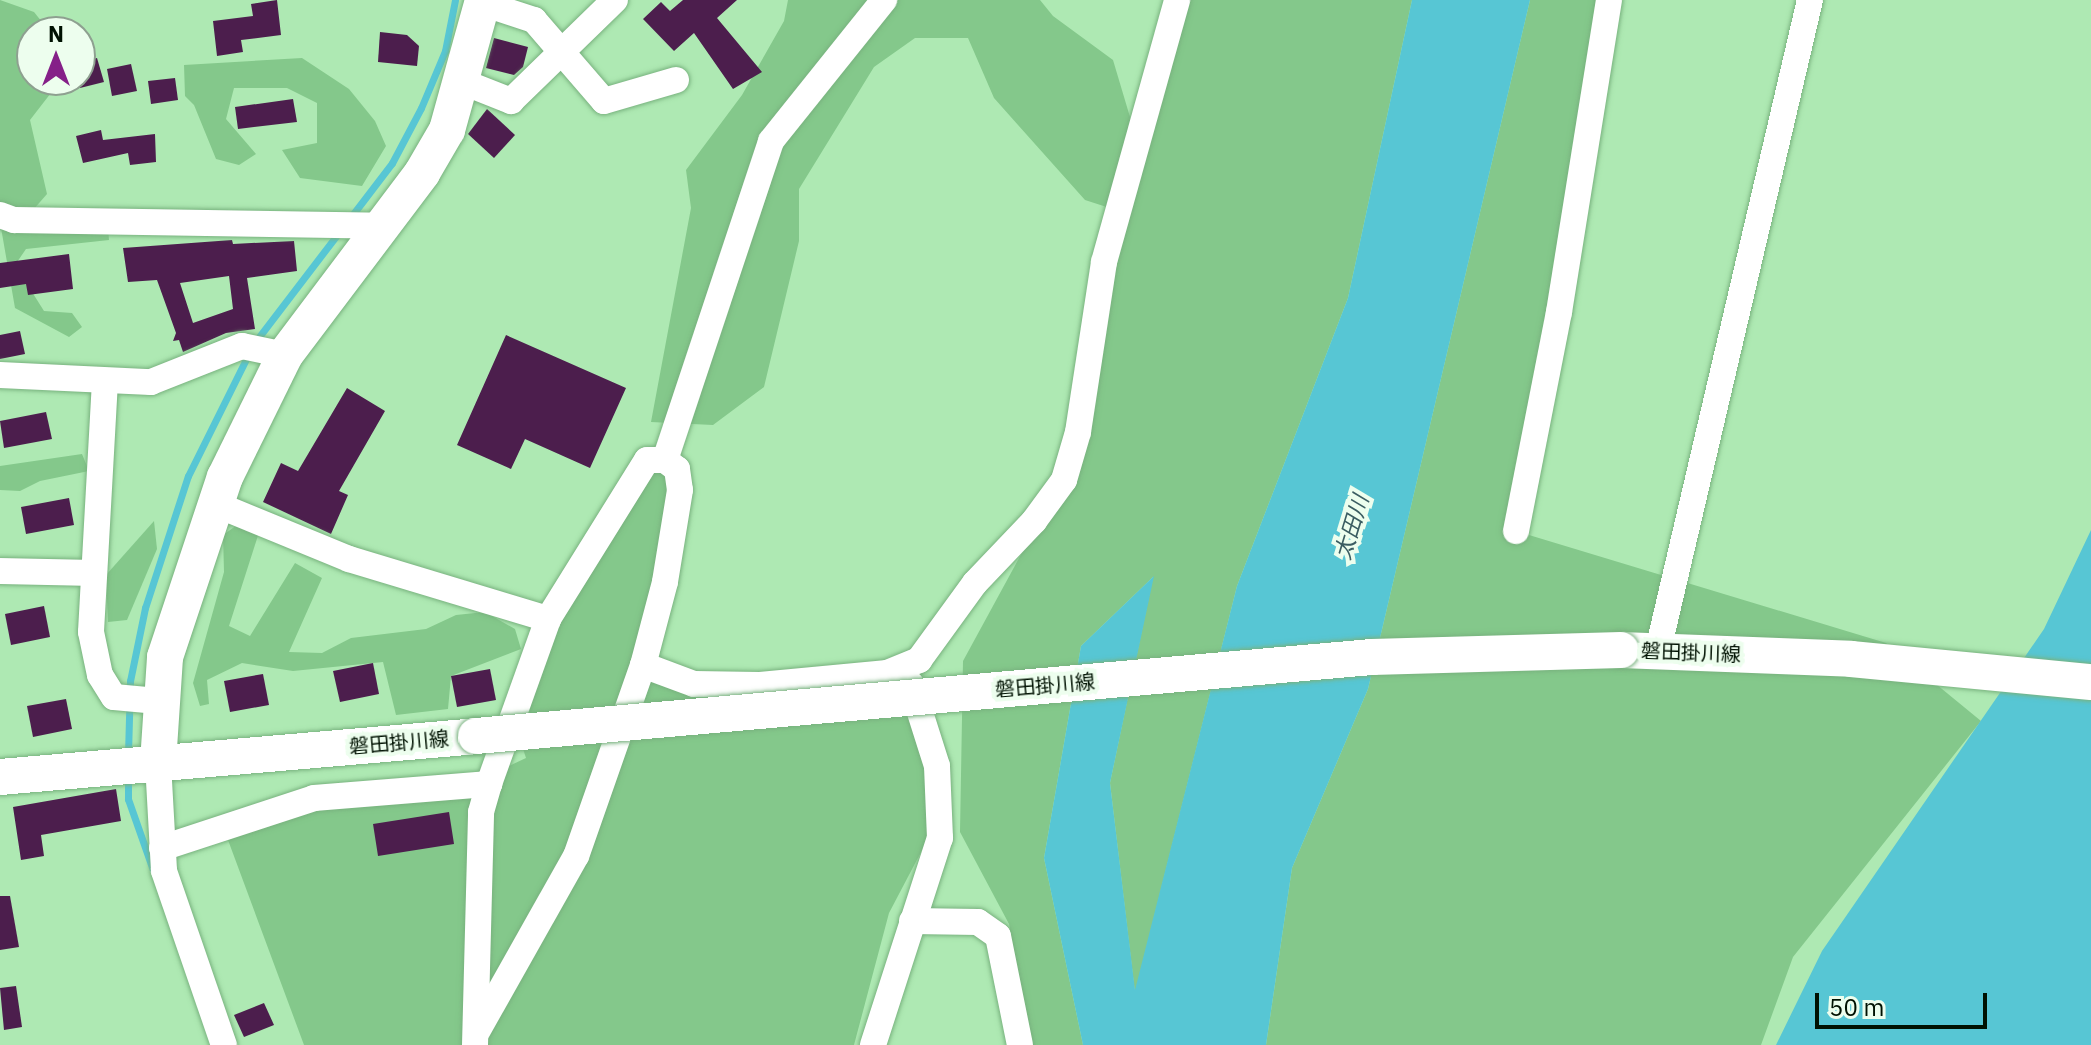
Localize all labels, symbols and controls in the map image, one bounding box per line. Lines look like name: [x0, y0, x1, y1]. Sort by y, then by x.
north arrow: [16, 16, 96, 96]
text: N: [48, 19, 64, 48]
water label: 太田川: [1329, 492, 1373, 562]
street label: 磐田掛川線: [1641, 638, 1741, 666]
street label: 磐田掛川線: [994, 669, 1096, 701]
street label: 磐田掛川線: [348, 726, 450, 758]
scale bar: [1819, 977, 1991, 1027]
text: 50 m: [1829, 991, 1884, 1023]

